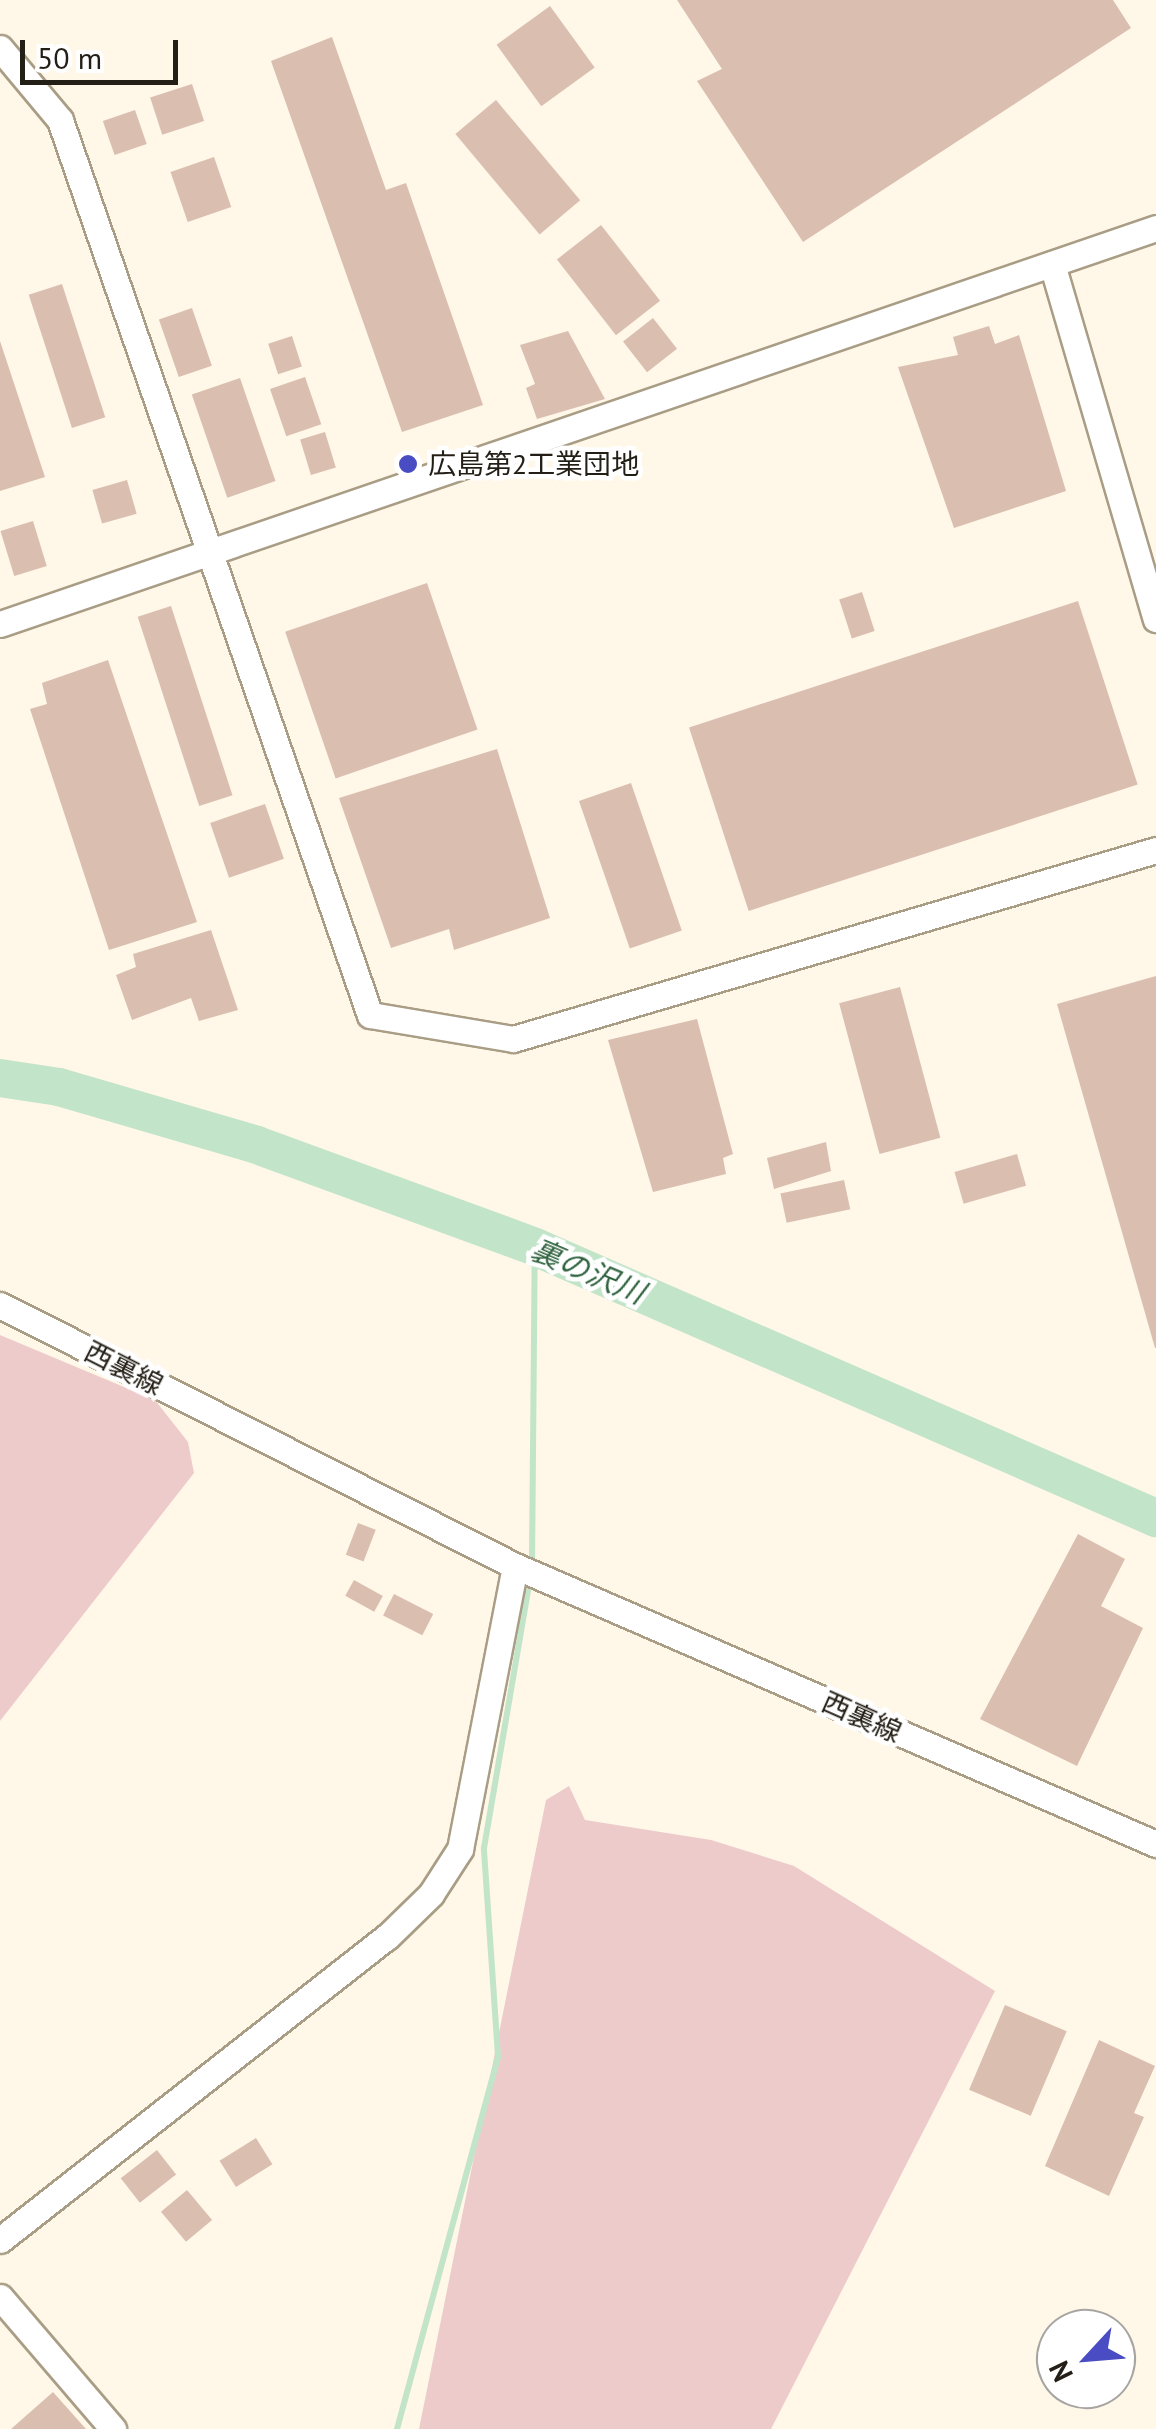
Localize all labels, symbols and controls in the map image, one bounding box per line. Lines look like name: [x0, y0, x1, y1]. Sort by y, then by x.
scale bar: [25, 20, 182, 82]
text: 50 m: [37, 38, 102, 77]
place label: 広島第2工業団地: [428, 447, 639, 481]
marker: 広島第2工業団地: [397, 453, 419, 475]
water label: 裏の沢川: [526, 1231, 650, 1311]
street label: 西裏線: [79, 1334, 169, 1402]
street label: 西裏線: [817, 1685, 907, 1749]
north arrow: [1036, 2309, 1136, 2409]
text: N: [1040, 2355, 1081, 2388]

